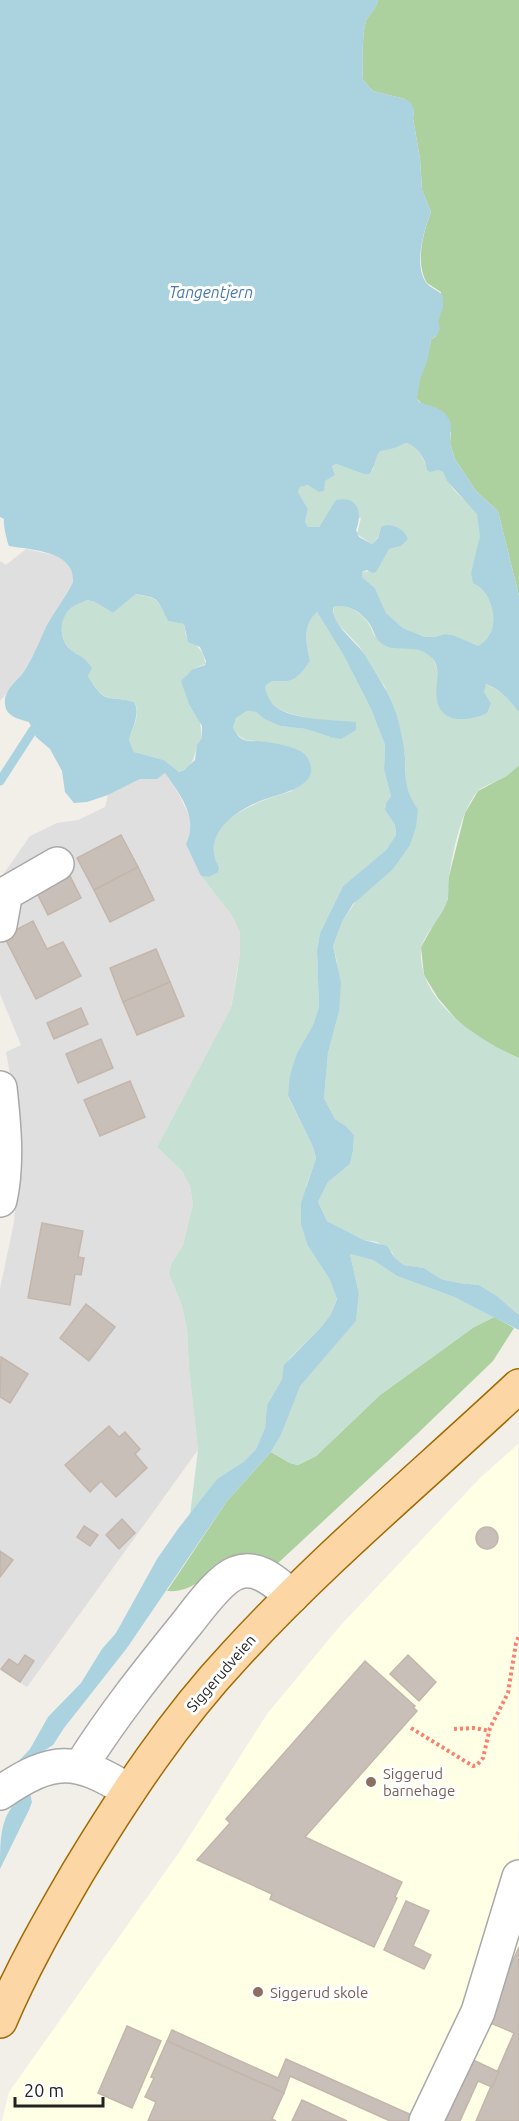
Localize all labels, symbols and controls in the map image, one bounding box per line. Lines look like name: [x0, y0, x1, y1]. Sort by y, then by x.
water label: Tangentjern: [169, 283, 253, 301]
street label: Siggerudveien: [183, 1631, 259, 1715]
place label: Siggerud barnehage: [383, 1765, 455, 1799]
marker: Siggerud barnehage: [364, 1775, 378, 1789]
place label: Siggerud skole: [270, 1984, 368, 2001]
marker: Siggerud skole: [251, 1985, 265, 1999]
scale bar: [15, 2070, 104, 2108]
text: 20 m: [24, 2080, 64, 2100]

